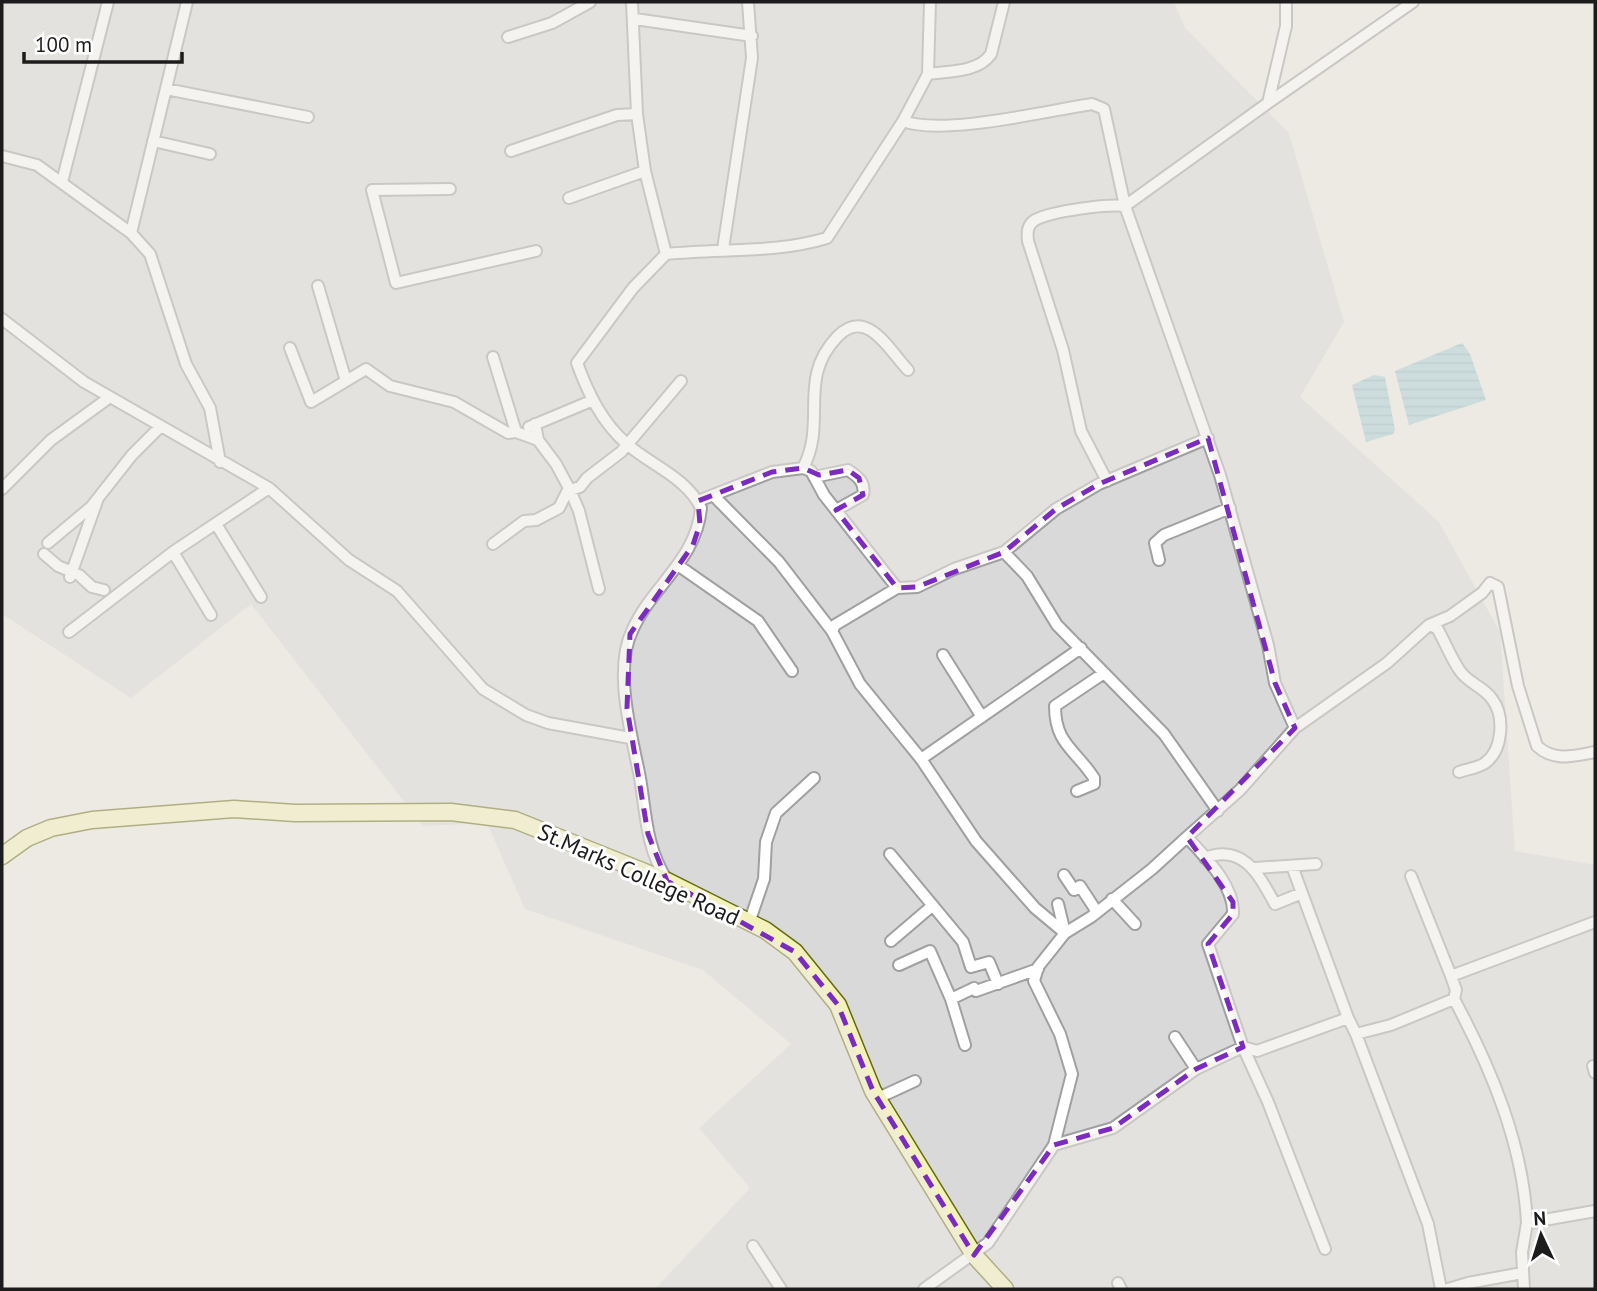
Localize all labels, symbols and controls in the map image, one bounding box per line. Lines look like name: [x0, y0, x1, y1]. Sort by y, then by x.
scale bar: [24, 21, 182, 65]
text: 100 m: [35, 31, 92, 58]
street label: St.Marks College Road: [534, 816, 744, 932]
north arrow: [1506, 1200, 1576, 1270]
text: N: [1533, 1206, 1547, 1230]

